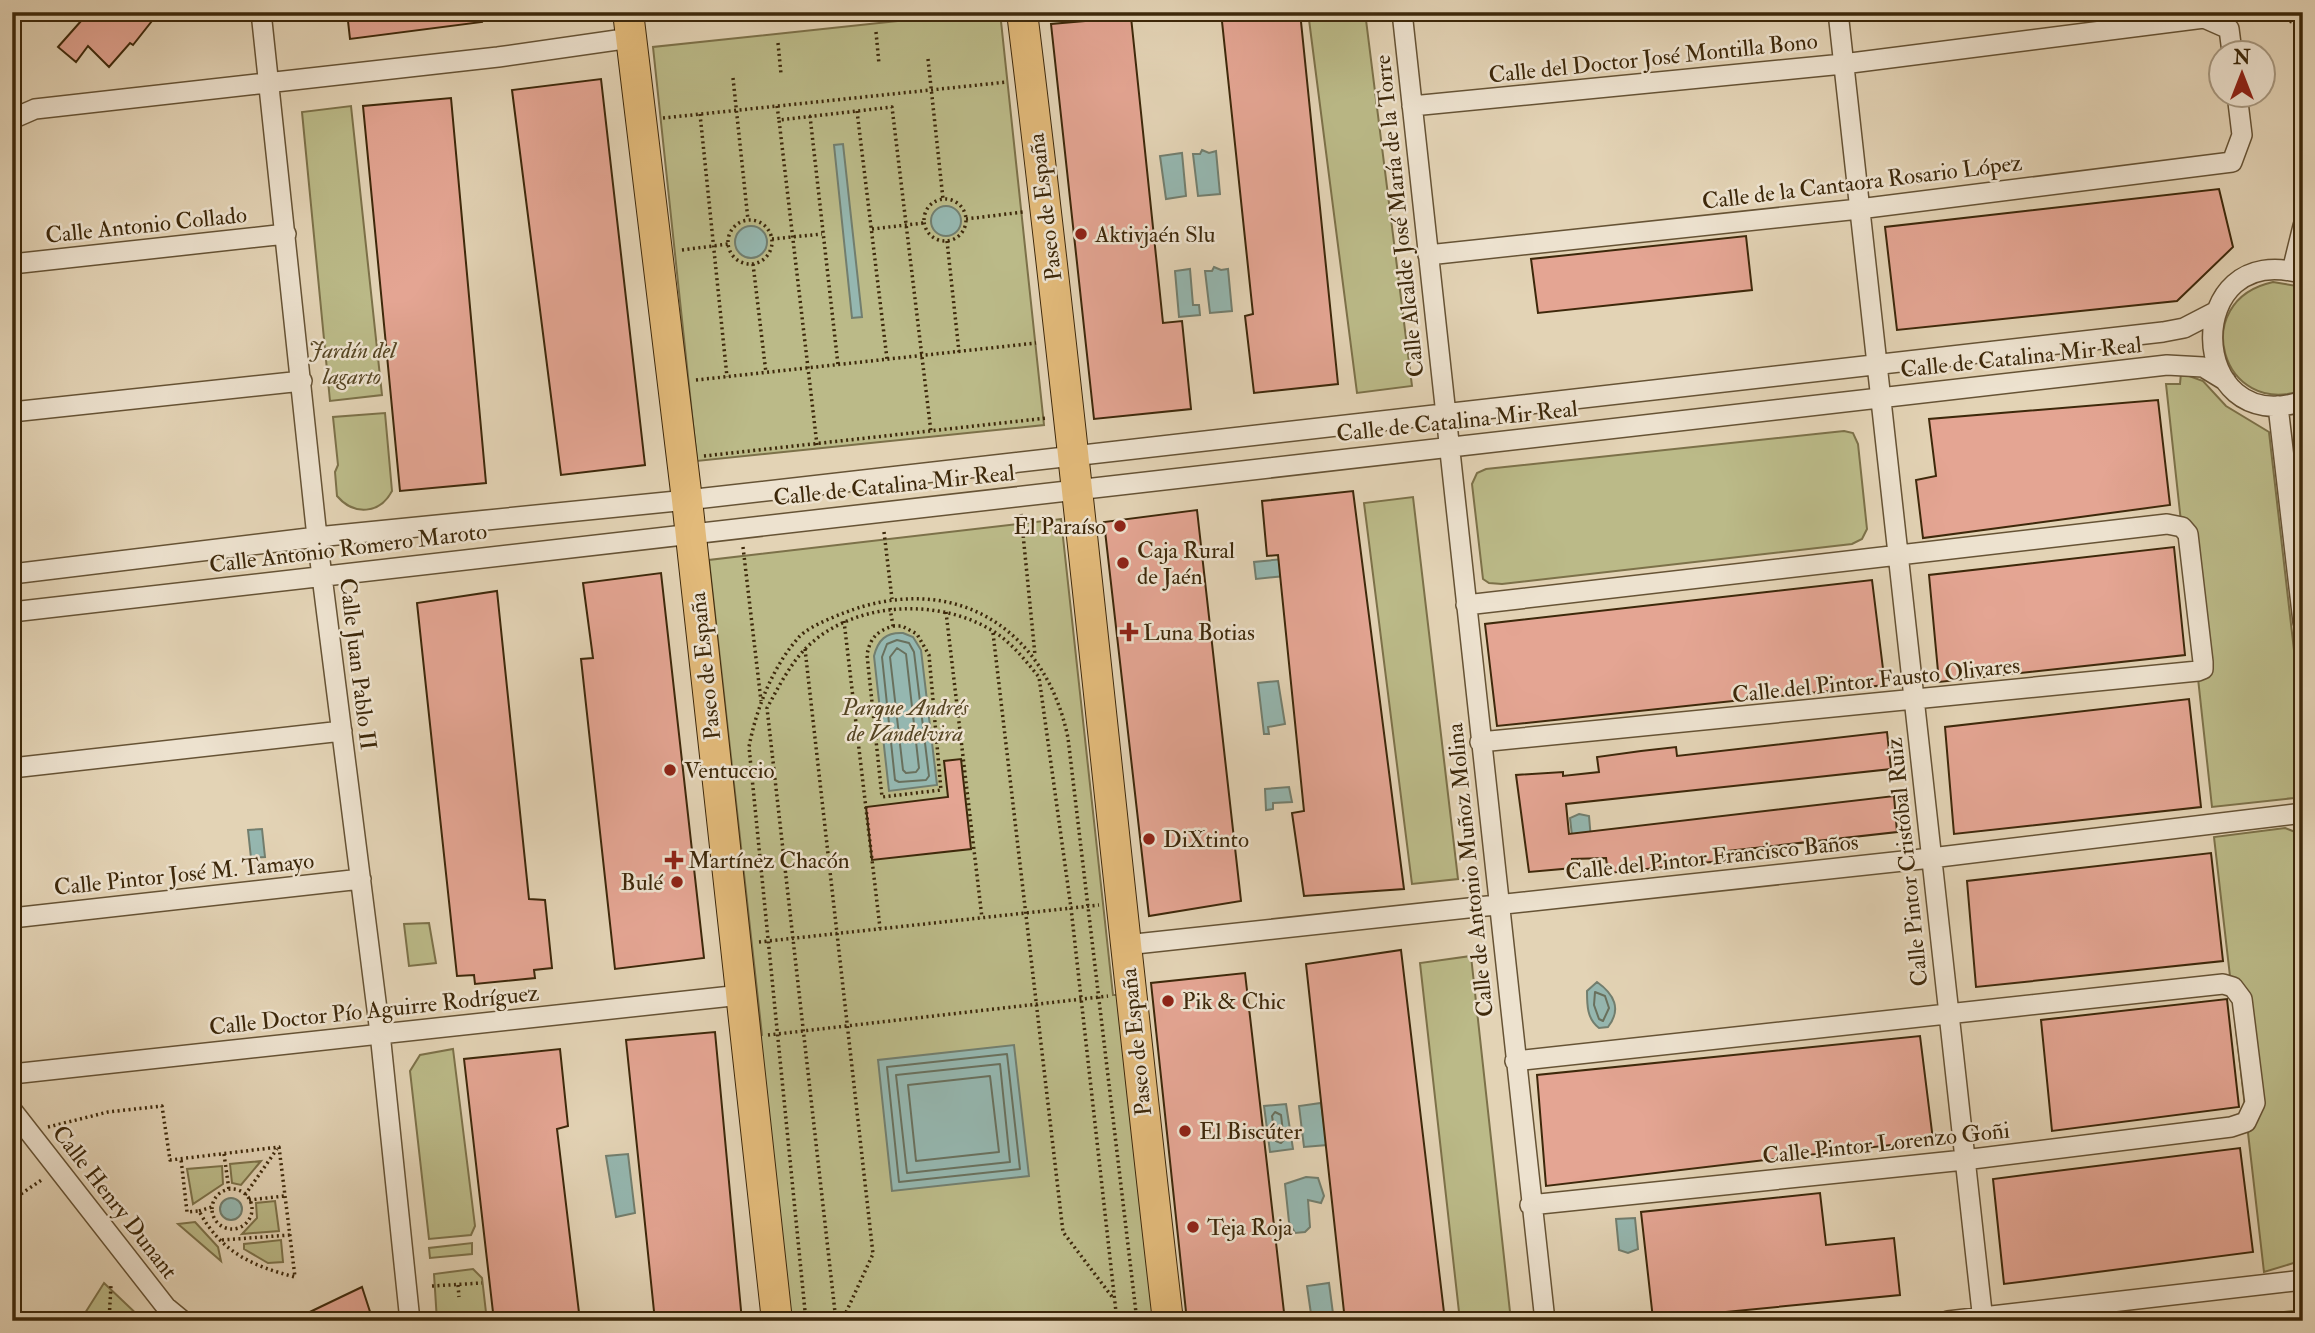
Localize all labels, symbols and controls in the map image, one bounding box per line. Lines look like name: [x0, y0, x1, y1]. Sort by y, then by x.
street label: Calle del Doctor José Montilla Bono: [1487, 26, 1819, 90]
north arrow: [2206, 38, 2276, 108]
text: N: [2232, 46, 2251, 70]
street label: Calle Alcalde José María de la Torre: [1368, 53, 1430, 378]
street label: Paseo de España: [1021, 131, 1069, 282]
street label: Calle de la Cantaora Rosario López: [1700, 148, 2024, 217]
street label: Calle Antonio Collado: [44, 200, 248, 250]
place label: Aktivjaén Slu: [1094, 220, 1215, 249]
marker: Aktivjaén Slu: [1073, 226, 1089, 242]
street label: Calle de Catalina Mir Real: [1899, 330, 2143, 384]
park label: Jardín del lagarto: [308, 336, 397, 391]
street label: Calle de Catalina Mir Real: [1335, 394, 1579, 448]
street label: Calle de Catalina Mir Real: [772, 458, 1016, 512]
place label: El Paraíso: [1013, 512, 1106, 541]
street label: Calle Antonio Romero Maroto: [207, 517, 489, 579]
marker: El Paraíso: [1112, 518, 1128, 534]
place label: Caja Rural de Jaén: [1137, 536, 1235, 591]
marker: Caja Rural de Jaén: [1115, 555, 1131, 571]
street label: Calle Juan Pablo II: [333, 576, 383, 752]
street label: Paseo de España: [683, 590, 728, 741]
place label: Luna Botias: [1143, 618, 1255, 647]
marker: Luna Botias: [1121, 624, 1137, 640]
street label: Calle del Pintor Fausto Olivares: [1731, 650, 2021, 710]
park label: Parque Andrés de Vandelvira: [841, 693, 969, 748]
street label: Calle de Antonio Muñoz Molina: [1440, 721, 1500, 1018]
street label: Calle Pintor Cristóbal Ruiz: [1880, 736, 1934, 988]
place label: Ventuccio: [684, 756, 775, 785]
marker: Ventuccio: [662, 762, 678, 778]
place label: DiXtinto: [1163, 825, 1249, 854]
street label: Calle del Pintor Francisco Baños: [1564, 827, 1860, 887]
marker: DiXtinto: [1141, 831, 1157, 847]
street label: Calle Pintor José M. Tamayo: [53, 846, 315, 902]
place label: Martínez Chacón: [688, 846, 850, 875]
marker: Martínez Chacón: [666, 852, 682, 868]
place label: Bulé: [621, 868, 663, 897]
marker: Bulé: [669, 874, 685, 890]
street label: Paseo de España: [1114, 966, 1159, 1117]
street label: Calle Doctor Pío Aguirre Rodríguez: [208, 978, 540, 1042]
place label: Pik & Chic: [1182, 987, 1286, 1016]
marker: Pik & Chic: [1160, 993, 1176, 1009]
street label: Calle Pintor Lorenzo Goñi: [1761, 1116, 2011, 1170]
place label: El Biscúter: [1199, 1117, 1302, 1146]
street label: Calle Henry Dunant: [46, 1119, 184, 1285]
marker: El Biscúter: [1177, 1123, 1193, 1139]
place label: Teja Roja: [1207, 1213, 1293, 1242]
marker: Teja Roja: [1185, 1219, 1201, 1235]

